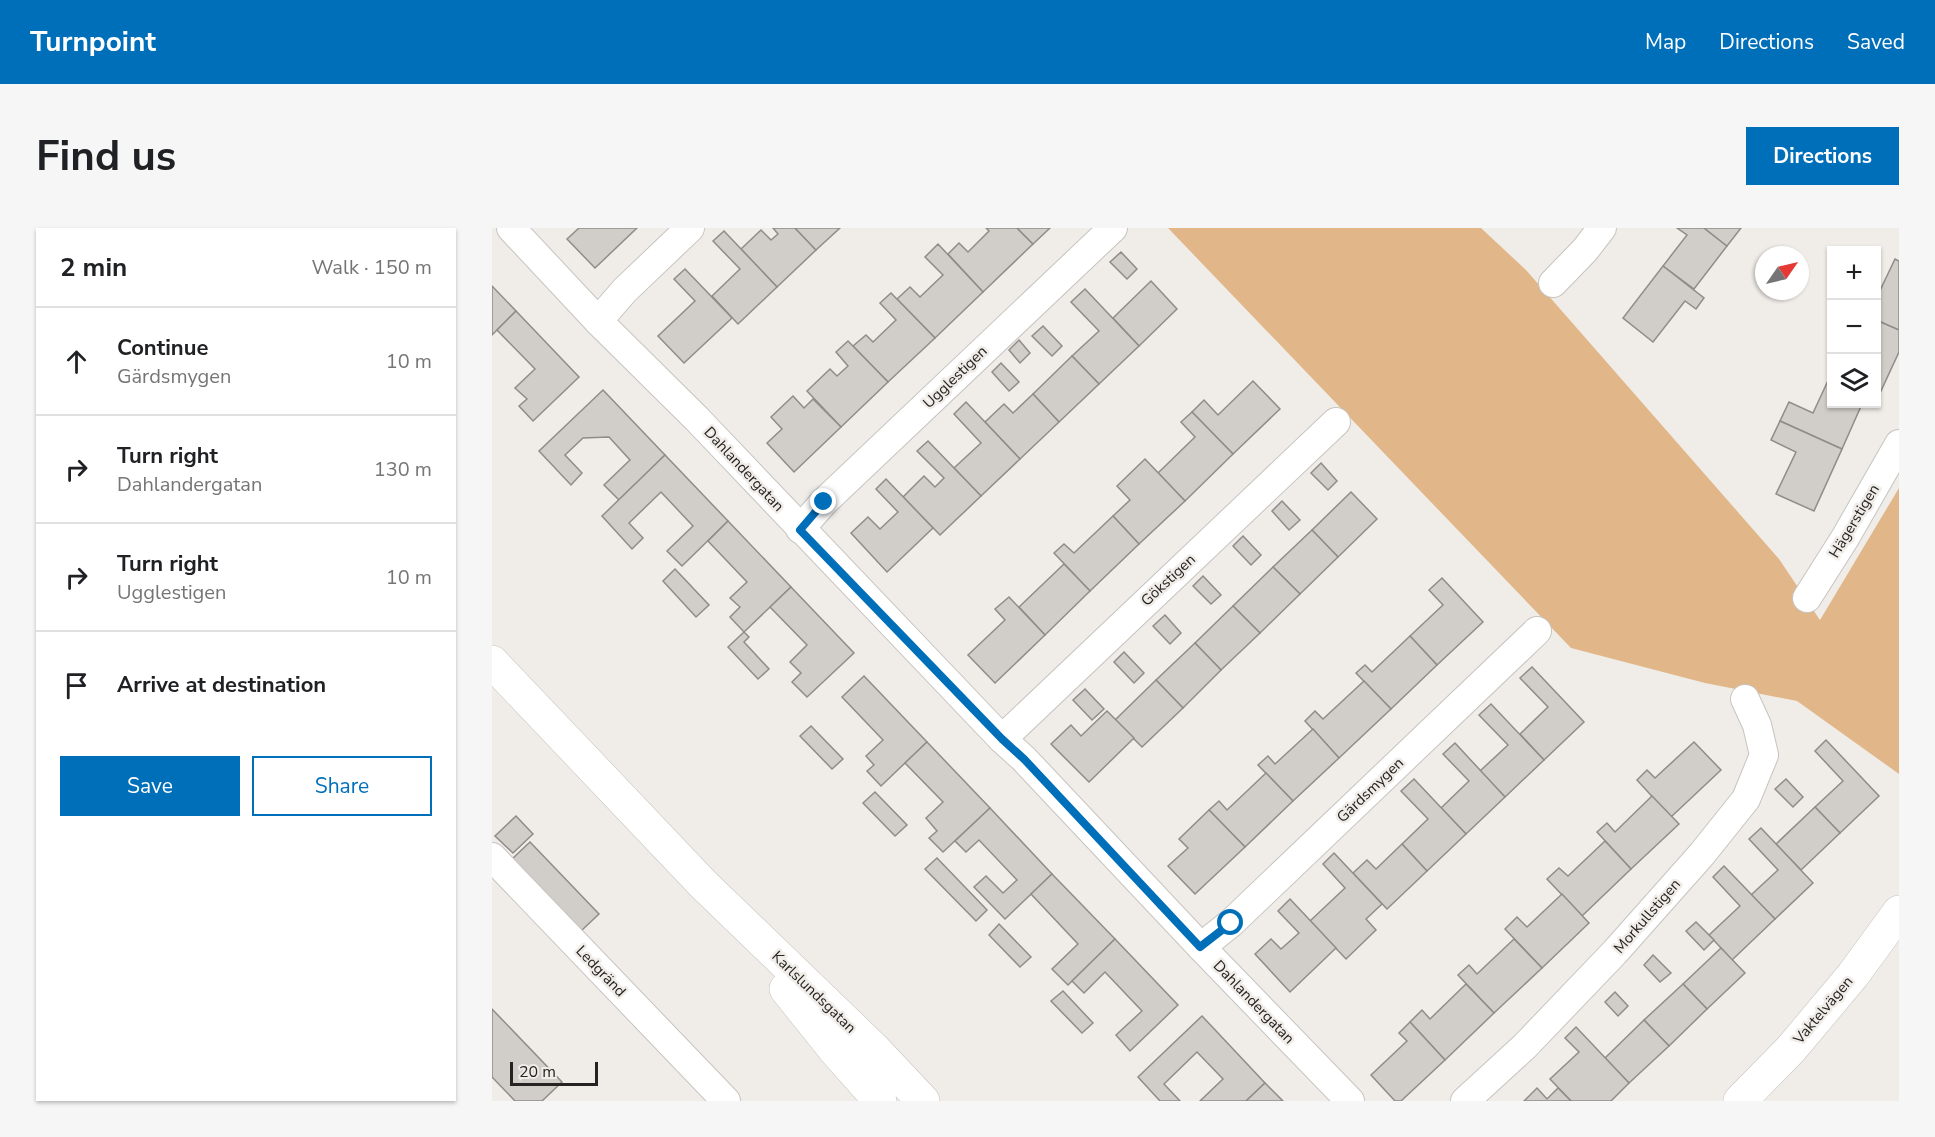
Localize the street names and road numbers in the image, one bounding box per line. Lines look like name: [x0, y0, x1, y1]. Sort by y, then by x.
street label: Ugglestigen: [919, 341, 991, 413]
street label: Dahlandergatan: [700, 422, 788, 516]
street label: Hägerstigen: [1824, 480, 1884, 562]
street label: Gökstigen: [1136, 550, 1200, 610]
street label: Gärdsmygen: [1332, 753, 1408, 827]
street label: Morkullstigen: [1609, 875, 1685, 957]
street label: Ledgränd: [572, 941, 630, 1001]
street label: Karlslundsgatan: [767, 947, 861, 1037]
street label: Dahlandergatan: [1209, 956, 1299, 1048]
street label: Vaktelvägen: [1788, 972, 1857, 1049]

